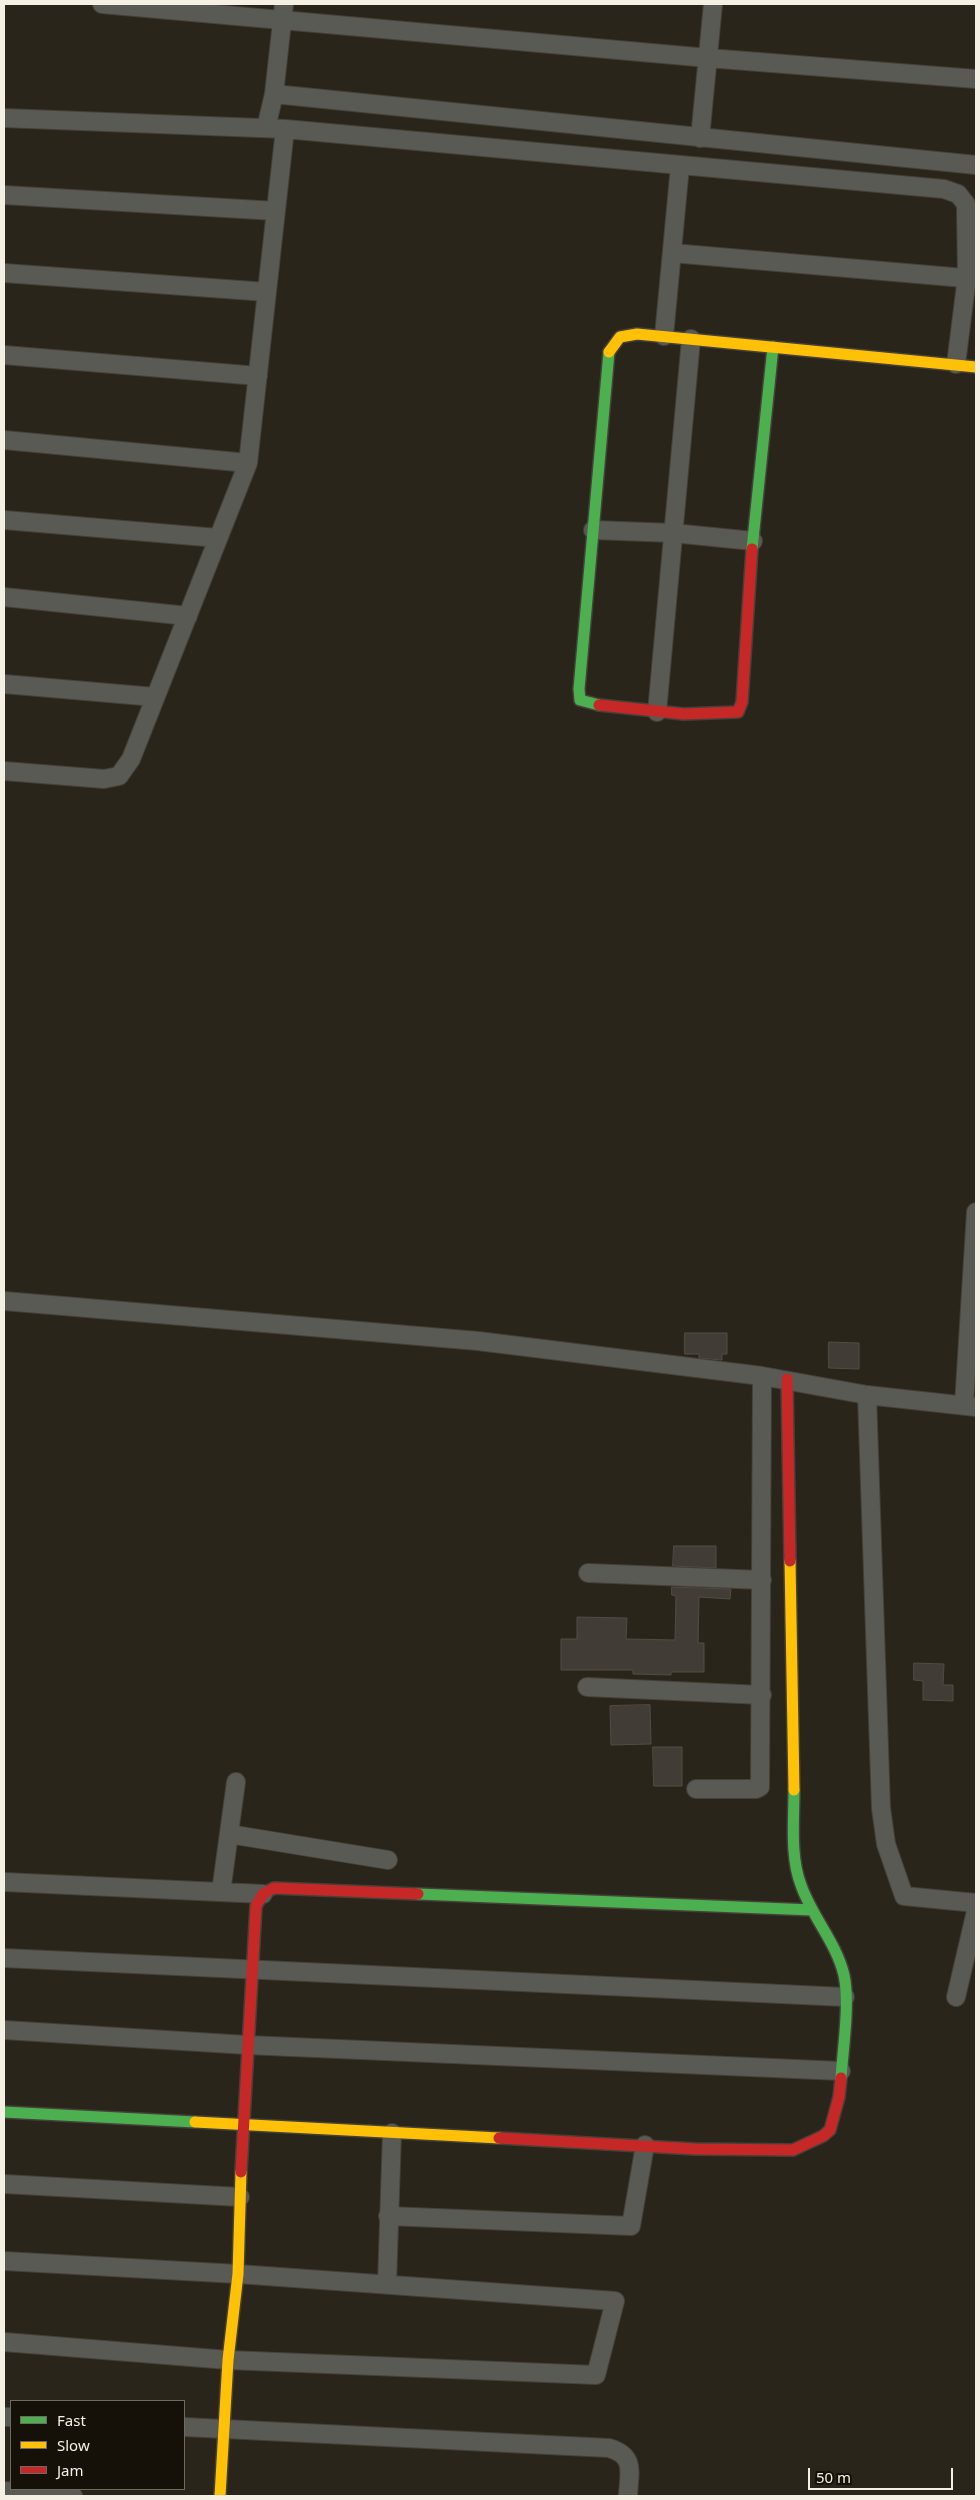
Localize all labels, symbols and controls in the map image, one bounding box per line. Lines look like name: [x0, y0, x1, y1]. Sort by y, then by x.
legend: [10, 2400, 185, 2490]
text: Fast: [57, 2410, 86, 2430]
text: Slow: [57, 2435, 90, 2455]
scale bar: [810, 2458, 955, 2490]
text: Jam: [57, 2460, 84, 2480]
text: 50 m: [816, 2467, 851, 2487]

